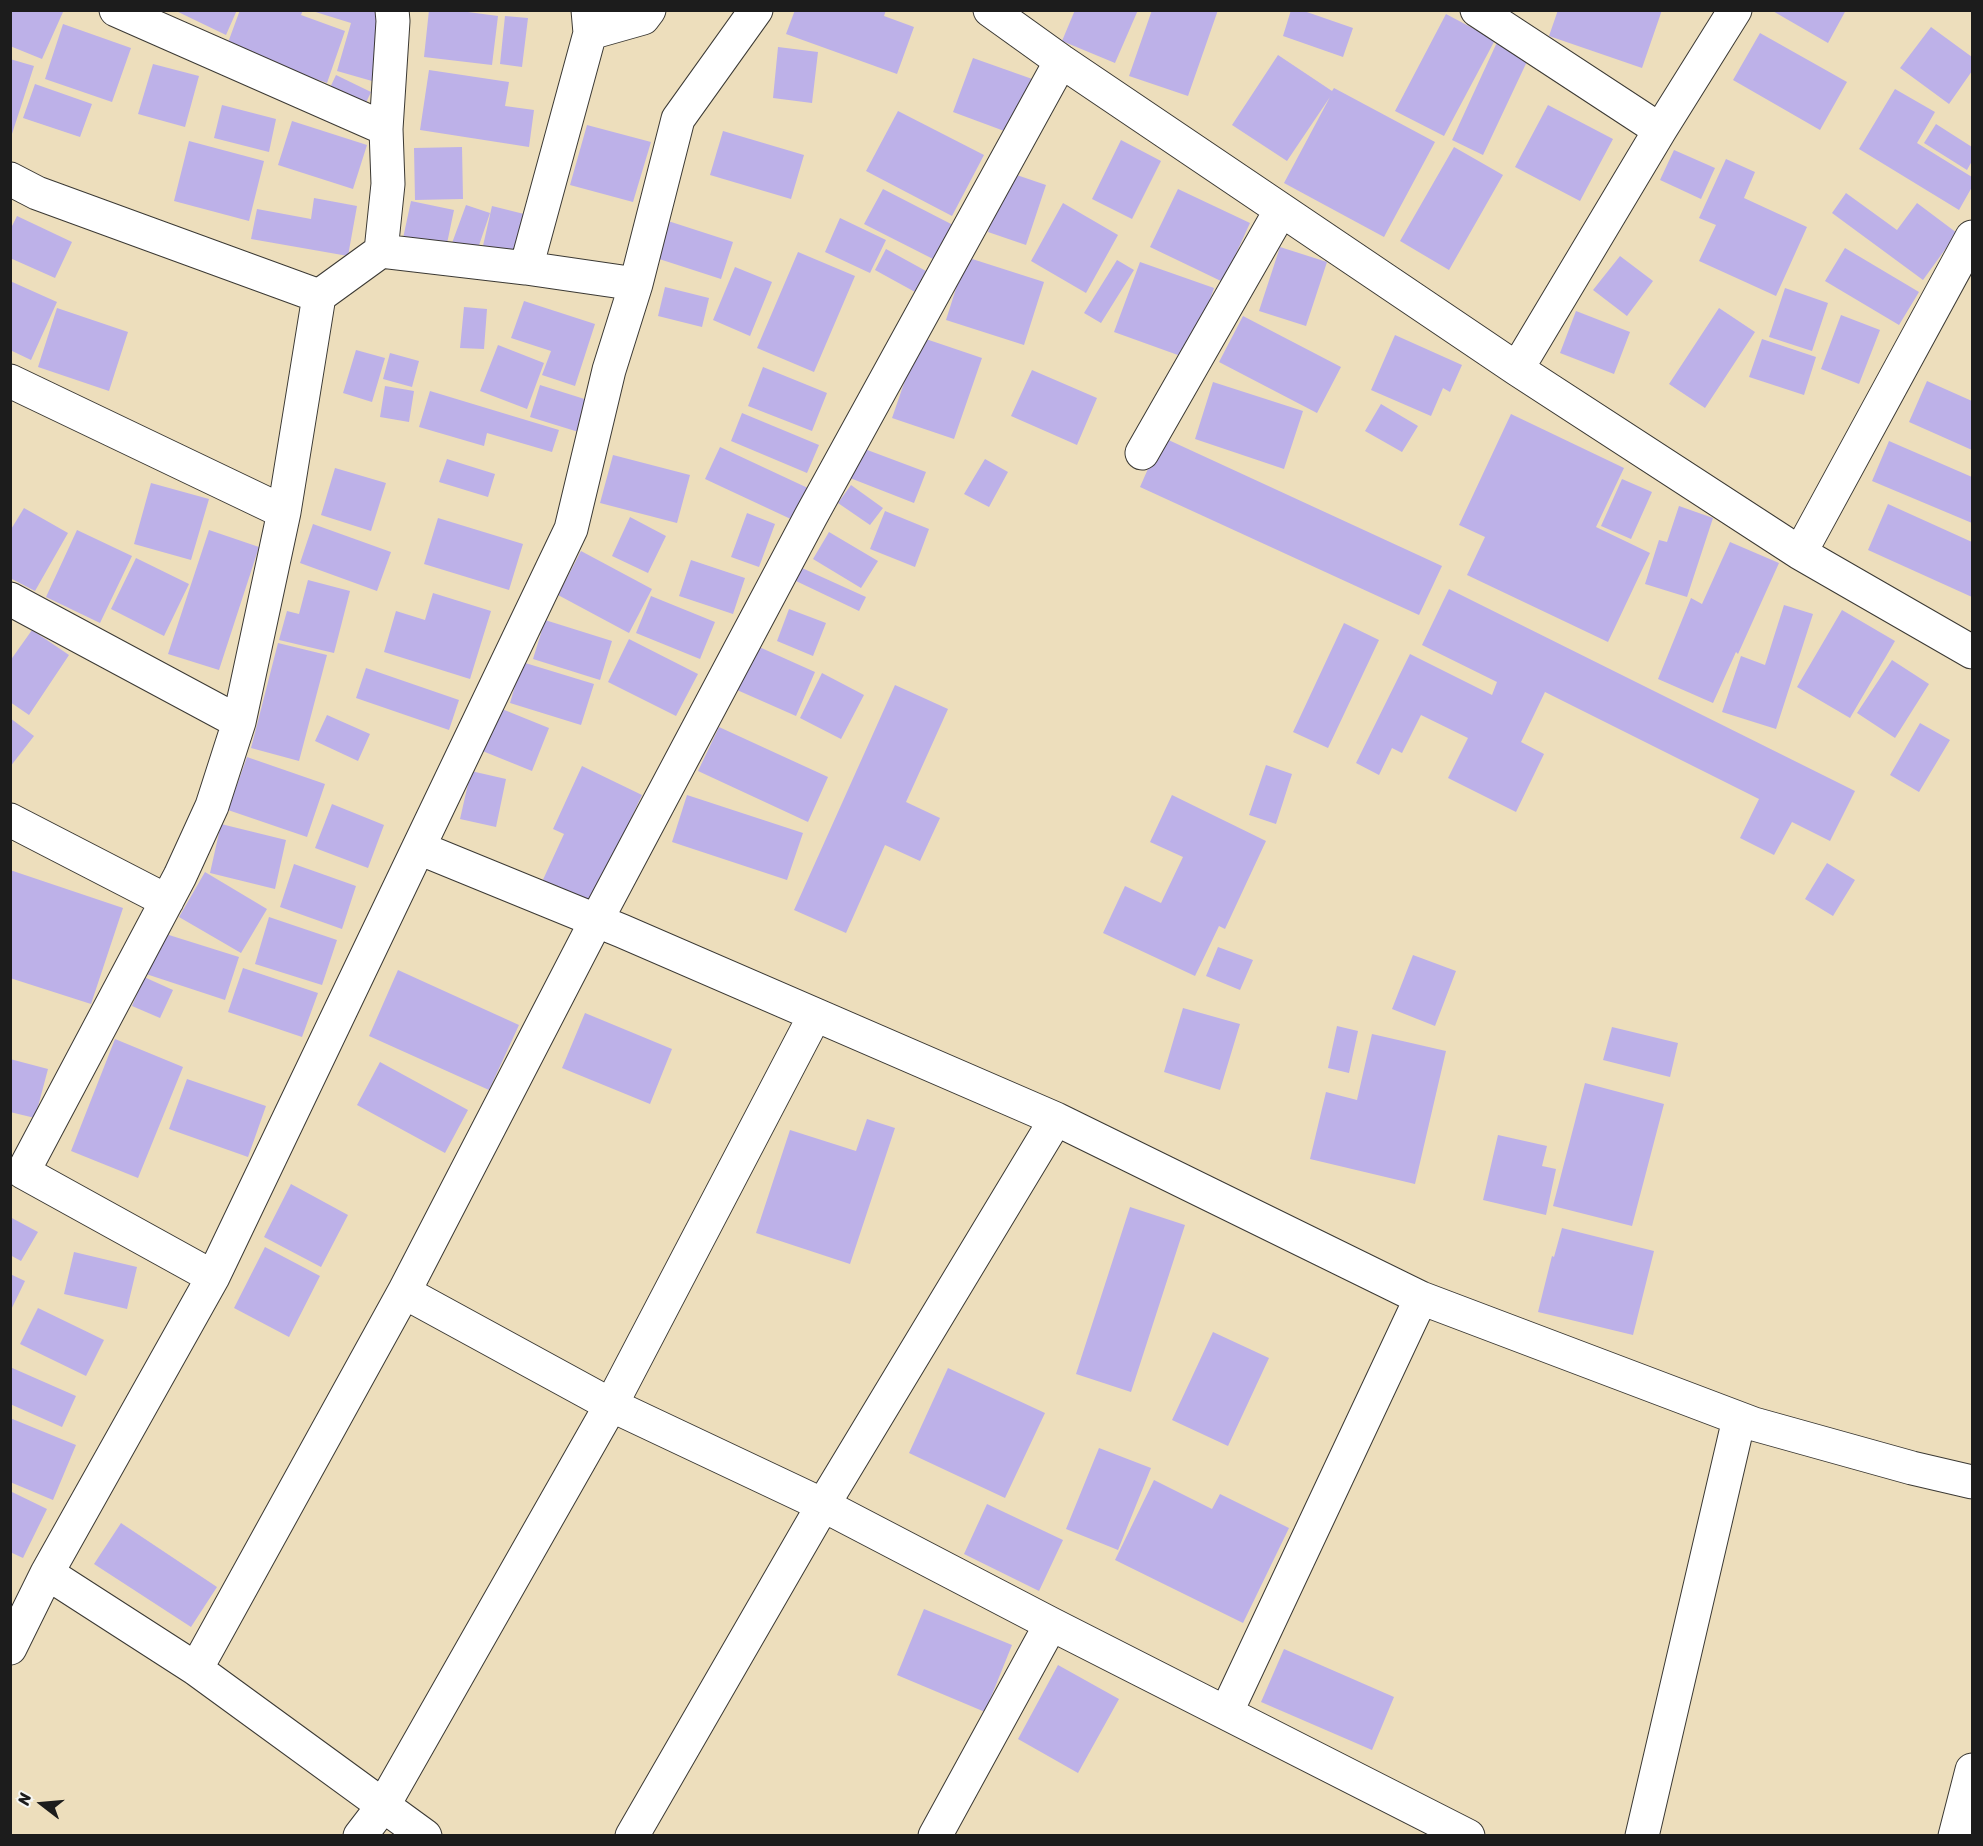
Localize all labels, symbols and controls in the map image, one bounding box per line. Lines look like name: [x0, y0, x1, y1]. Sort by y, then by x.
north arrow: [12, 1774, 72, 1834]
text: N: [9, 1790, 40, 1808]

